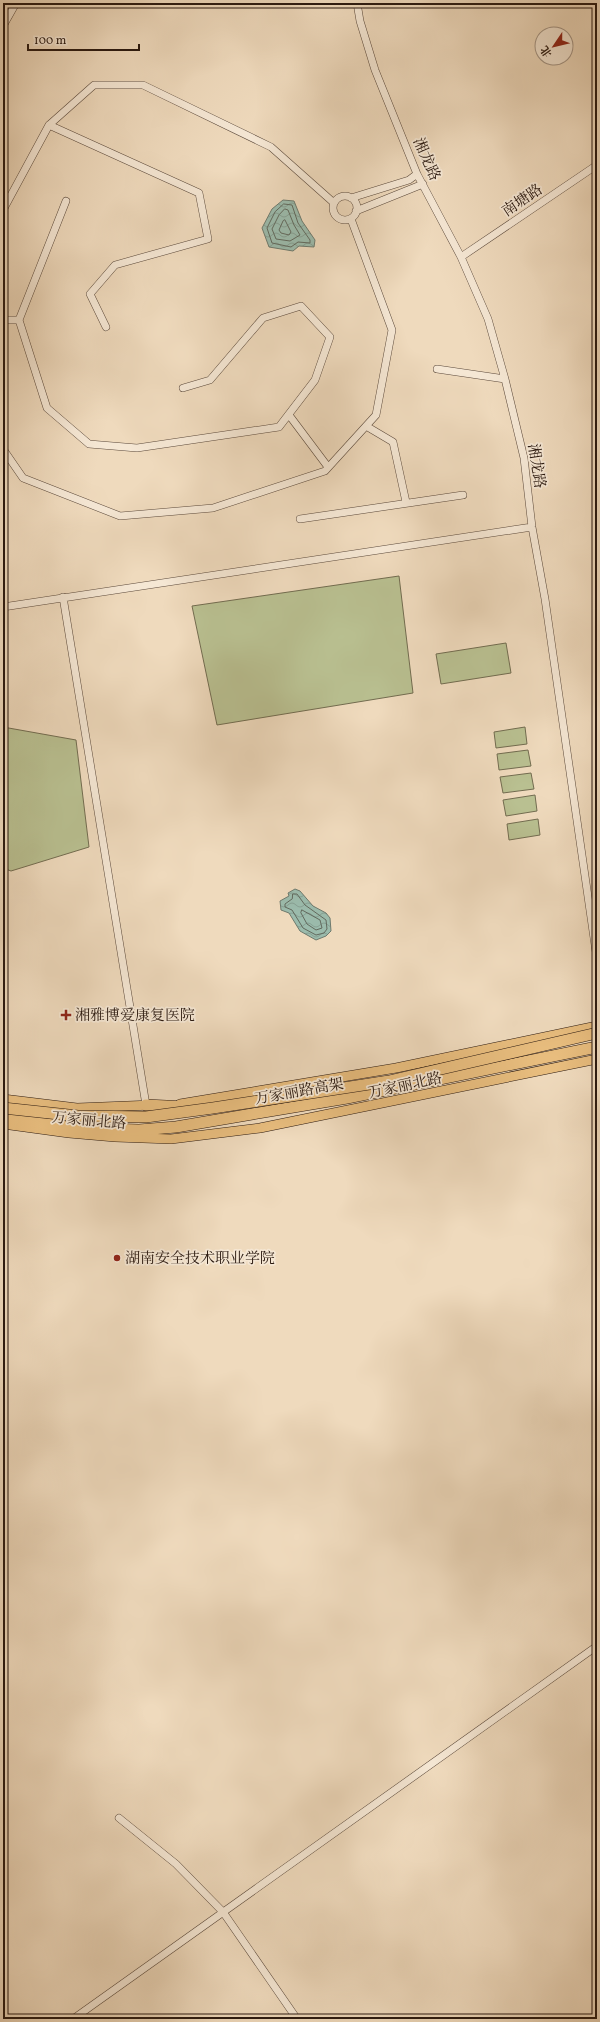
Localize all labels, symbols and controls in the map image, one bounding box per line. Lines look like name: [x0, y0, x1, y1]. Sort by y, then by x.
scale bar: [28, 26, 139, 52]
north arrow: [534, 26, 574, 66]
text: 100 m: [34, 33, 67, 49]
text: 北: [538, 42, 556, 60]
street label: 湘龙路: [407, 135, 444, 184]
street label: 南塘路: [498, 180, 547, 223]
street label: 湘龙路: [522, 442, 549, 490]
place label: 湘雅博爱康复医院: [75, 1006, 195, 1027]
marker: 湘雅博爱康复医院: [60, 1009, 72, 1021]
street label: 万家丽北路: [366, 1068, 444, 1105]
street label: 万家丽路高架: [253, 1074, 345, 1111]
street label: 万家丽北路: [51, 1108, 127, 1135]
place label: 湖南安全技术职业学院: [125, 1249, 275, 1270]
marker: 湖南安全技术职业学院: [112, 1253, 122, 1263]

